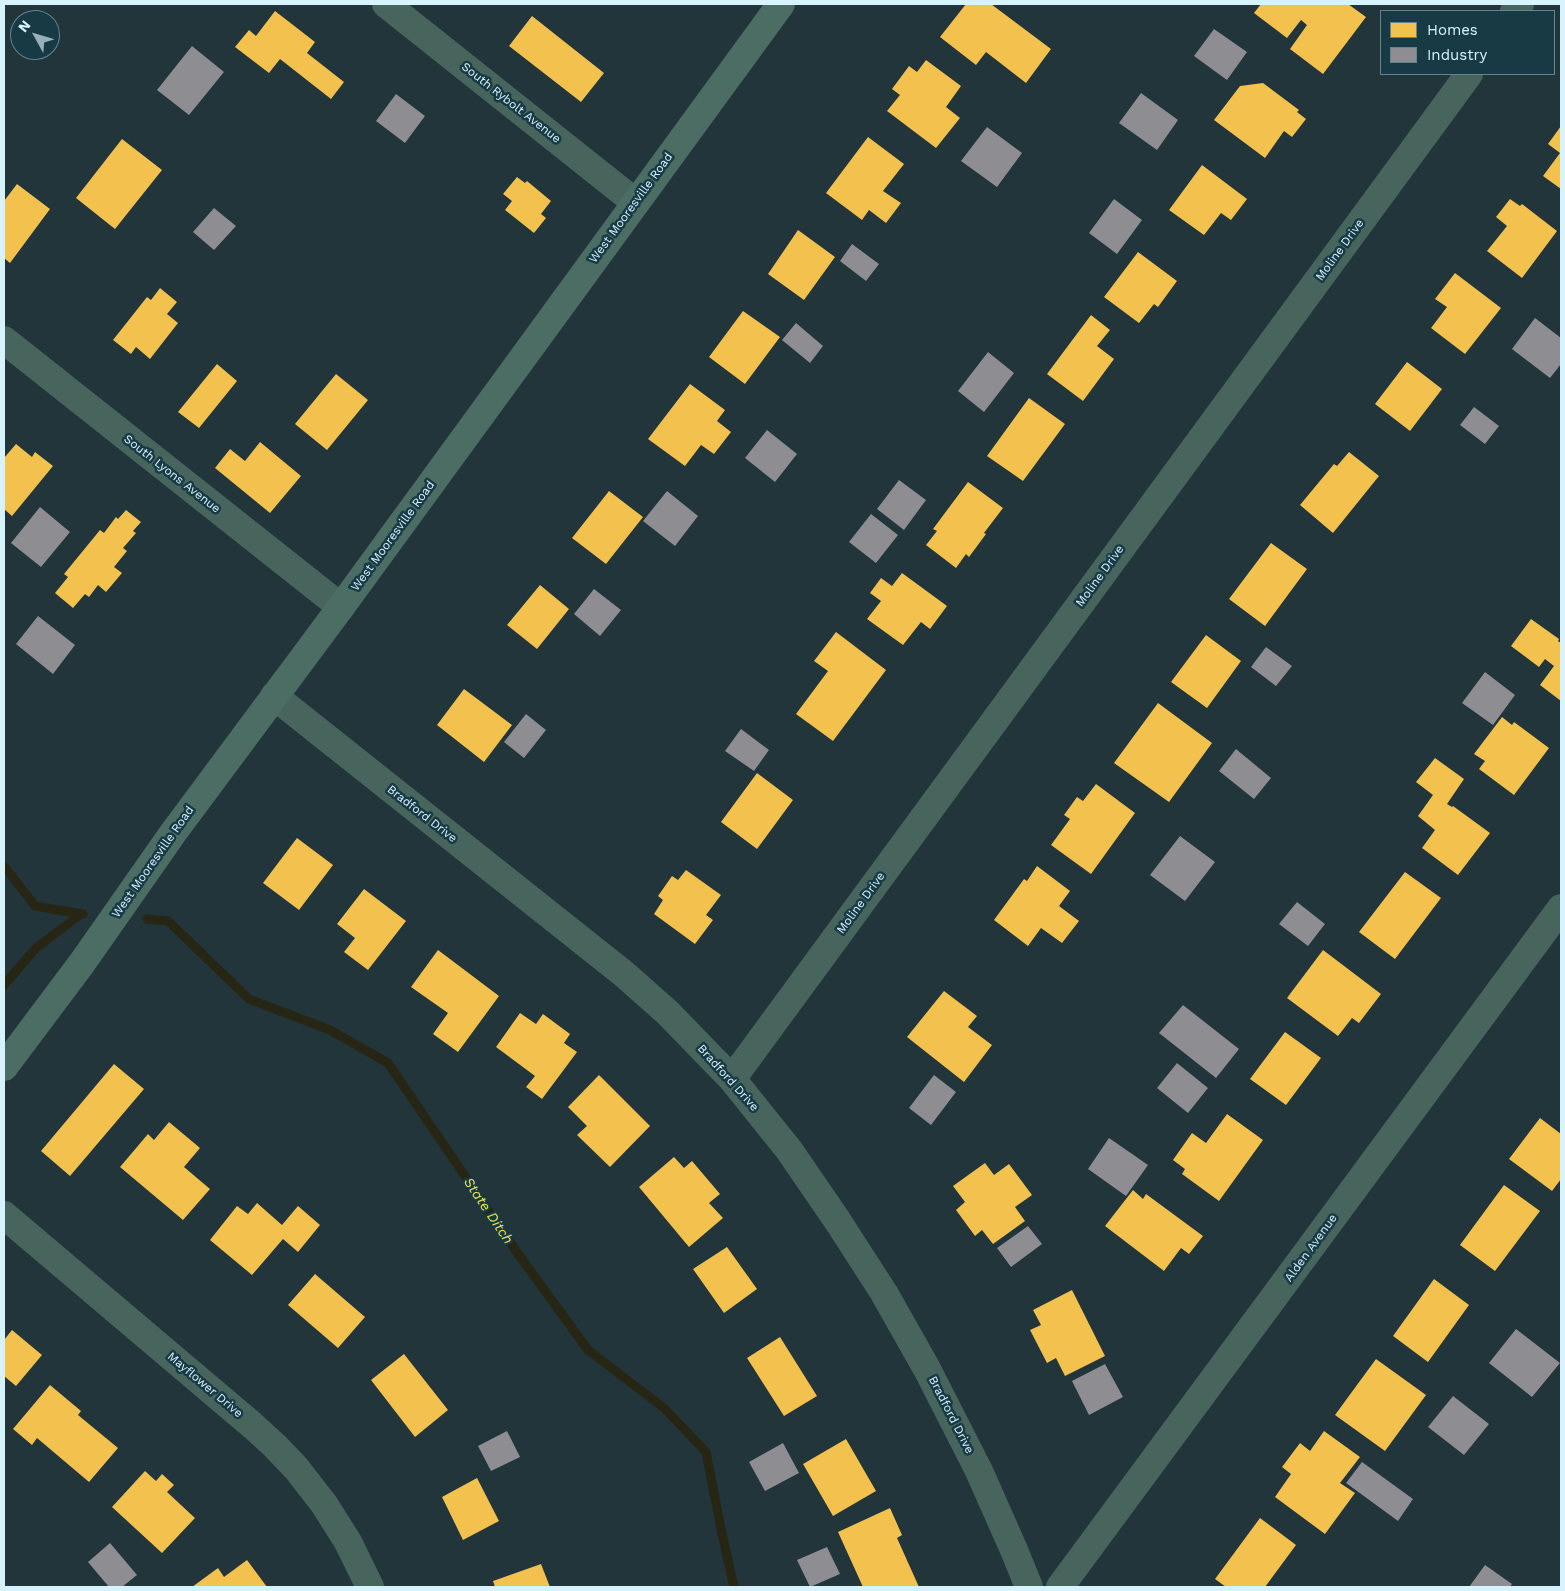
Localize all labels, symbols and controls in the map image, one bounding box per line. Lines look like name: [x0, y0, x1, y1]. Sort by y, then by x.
north arrow: [10, 10, 60, 60]
legend: [1380, 10, 1555, 75]
text: N: [15, 17, 34, 35]
text: Homes: [1427, 21, 1478, 39]
text: Industry: [1427, 46, 1487, 64]
street label: South Rybolt Avenue: [458, 60, 564, 146]
street label: West Mooresville Road: [586, 150, 676, 266]
street label: Moline Drive: [1313, 216, 1367, 284]
street label: South Lyons Avenue: [121, 432, 223, 516]
street label: West Mooresville Road: [348, 478, 438, 594]
street label: Moline Drive: [1073, 542, 1127, 610]
street label: Bradford Drive: [384, 782, 460, 846]
street label: West Mooresville Road: [109, 803, 197, 921]
street label: Moline Drive: [834, 869, 888, 937]
street label: Bradford Drive: [694, 1042, 762, 1114]
water label: State Ditch: [460, 1175, 516, 1247]
street label: Alden Avenue: [1282, 1211, 1340, 1285]
street label: Mayflower Drive: [164, 1349, 246, 1421]
street label: Bradford Drive: [925, 1374, 977, 1456]

